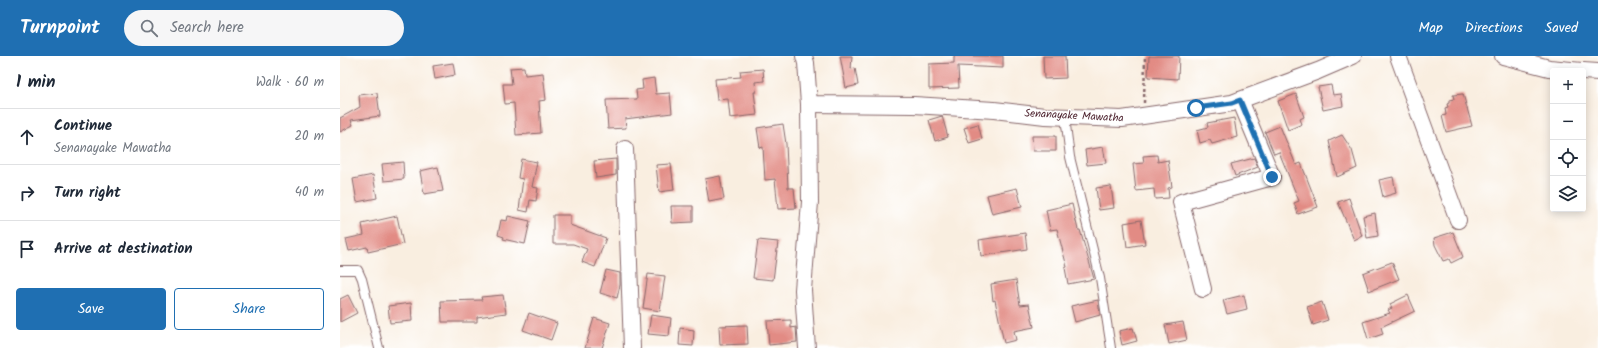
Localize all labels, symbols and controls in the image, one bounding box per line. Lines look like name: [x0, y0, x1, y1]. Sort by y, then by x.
search box: [124, 10, 404, 46]
text: Turnpoint: [20, 13, 100, 43]
text: Search here: [170, 16, 244, 40]
icon: search: [138, 17, 160, 39]
text: Map: [1418, 17, 1443, 39]
text: Directions: [1465, 17, 1523, 39]
text: Saved: [1545, 17, 1578, 39]
map controls: [1550, 68, 1586, 212]
button: +: [1550, 68, 1586, 104]
text: 1 min: [16, 69, 55, 96]
text: Walk · 60 m: [256, 72, 324, 93]
route start: [1187, 99, 1205, 117]
street label: Senanayake Mawatha: [1024, 104, 1124, 128]
button: −: [1550, 104, 1586, 140]
text: Continue: [54, 114, 112, 138]
icon: ahead: [16, 126, 38, 148]
text: 20 m: [294, 126, 324, 147]
text: Senanayake Mawatha: [54, 138, 171, 159]
button: locate: [1550, 140, 1586, 176]
route end: [1263, 168, 1281, 186]
button: layers: [1550, 176, 1586, 212]
text: Turn right: [54, 181, 121, 205]
icon: right: [16, 182, 38, 204]
text: 40 m: [295, 182, 324, 203]
text: Arrive at destination: [54, 237, 193, 261]
icon: arrive: [16, 238, 38, 260]
button: Save: [16, 288, 166, 330]
button: Share: [174, 288, 324, 330]

